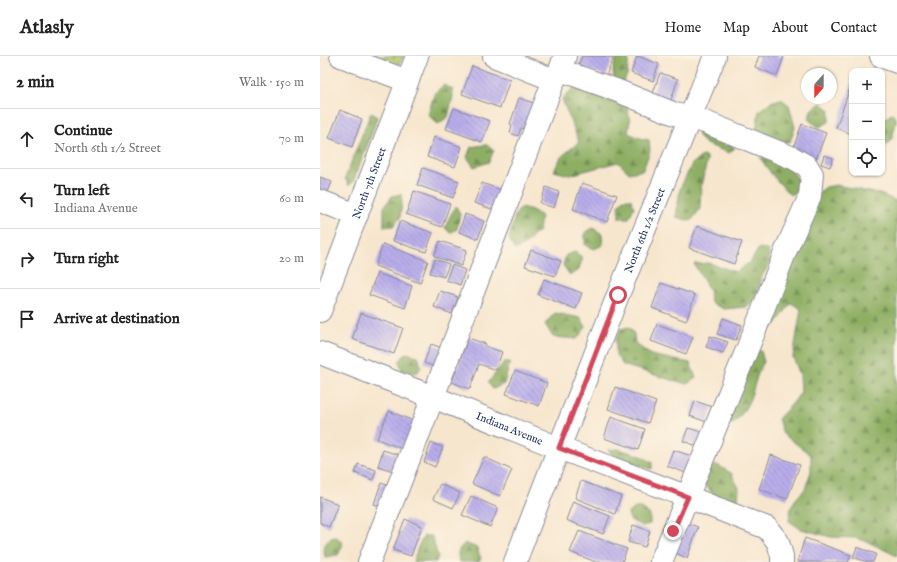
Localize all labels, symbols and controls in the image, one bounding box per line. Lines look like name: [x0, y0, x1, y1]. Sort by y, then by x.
text: Atlasly: [20, 16, 74, 40]
text: Home: [665, 19, 701, 37]
text: Map: [723, 19, 750, 37]
text: About: [772, 19, 808, 37]
text: Contact: [830, 19, 877, 37]
north arrow: [801, 68, 837, 104]
map controls: [849, 68, 885, 176]
button: +: [849, 68, 885, 104]
text: 2 min: [16, 72, 54, 93]
text: Walk · 150 m: [239, 74, 304, 91]
button: −: [849, 104, 885, 140]
text: Continue: [54, 121, 112, 140]
icon: ahead: [16, 128, 38, 150]
text: 70 m: [279, 130, 304, 147]
text: North 6th 1/2 Street: [54, 140, 161, 157]
button: locate: [849, 140, 885, 176]
street label: North 7th Street: [350, 145, 390, 221]
text: Turn left: [54, 181, 110, 200]
street label: North 6th 1/2 Street: [622, 186, 669, 275]
icon: left: [16, 188, 38, 210]
text: 60 m: [279, 190, 304, 207]
text: Indiana Avenue: [54, 200, 138, 217]
icon: right: [16, 248, 38, 270]
text: Turn right: [54, 249, 119, 268]
text: 20 m: [279, 250, 304, 267]
route start: [609, 286, 627, 304]
icon: arrive: [16, 308, 38, 330]
text: Arrive at destination: [54, 309, 180, 328]
street label: Indiana Avenue: [474, 409, 545, 449]
route end: [664, 522, 682, 540]

